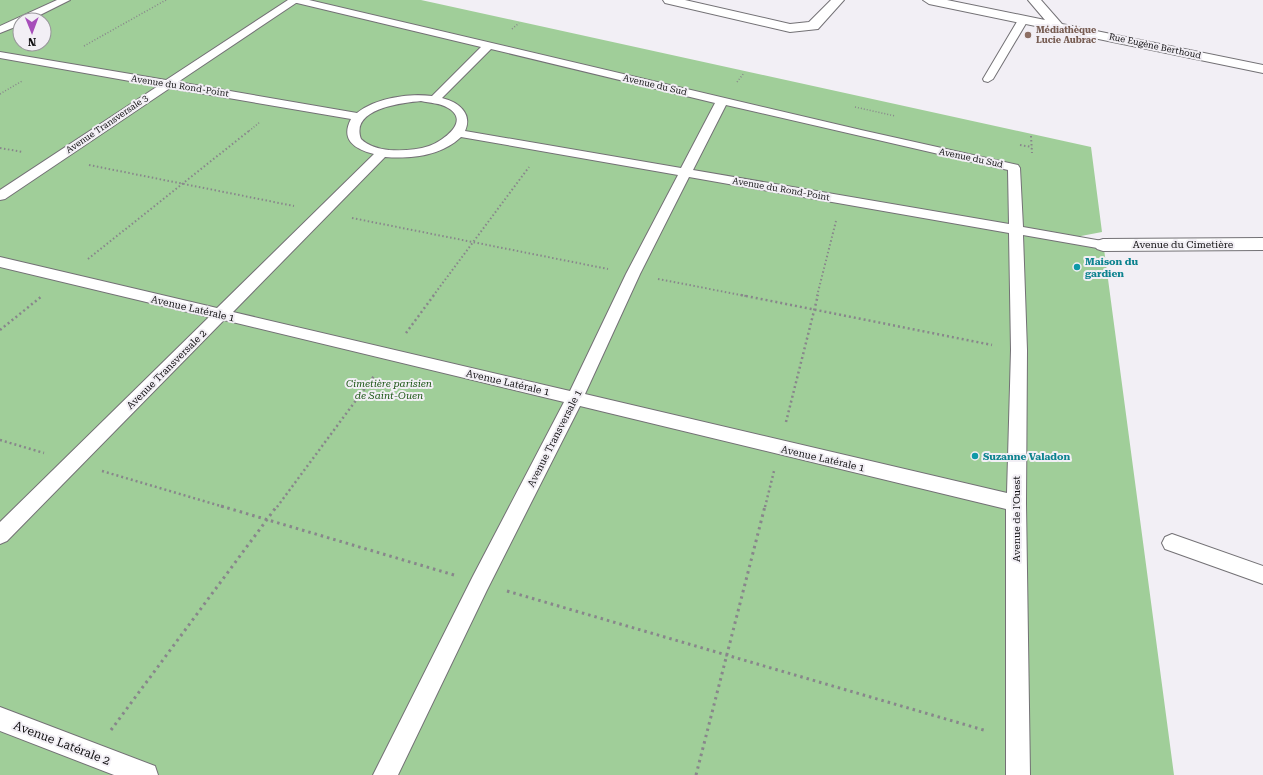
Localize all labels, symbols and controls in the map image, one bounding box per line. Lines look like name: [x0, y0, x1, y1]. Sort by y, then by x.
north arrow: [12, 12, 52, 52]
place label: Médiathèque Lucie Aubrac: [1036, 25, 1097, 45]
marker: Médiathèque Lucie Aubrac: [1023, 30, 1033, 40]
street label: Rue Eugène Berthoud: [1108, 31, 1202, 61]
text: N: [27, 35, 37, 48]
street label: Avenue du Rond-Point: [131, 73, 230, 99]
street label: Avenue du Sud: [622, 73, 688, 97]
street label: Avenue Transversale 3: [64, 93, 150, 155]
street label: Avenue du Sud: [938, 146, 1004, 170]
street label: Avenue du Rond-Point: [732, 176, 831, 203]
street label: Avenue du Cimetière: [1133, 239, 1234, 250]
place label: Maison du gardien: [1084, 256, 1138, 279]
marker: Maison du gardien: [1072, 262, 1082, 272]
street label: Avenue Latérale 1: [150, 294, 236, 324]
street label: Avenue Transversale 2: [124, 327, 209, 411]
street label: Avenue Latérale 1: [465, 368, 551, 398]
park label: Cimetière parisien de Saint-Ouen: [346, 378, 432, 401]
street label: Avenue Transversale 1: [525, 387, 584, 489]
street label: Avenue Latérale 1: [780, 444, 866, 474]
marker: Suzanne Valadon: [970, 451, 980, 461]
place label: Suzanne Valadon: [983, 451, 1070, 462]
street label: Avenue de l'Ouest: [1011, 476, 1022, 562]
street label: Avenue Latérale 2: [12, 718, 113, 768]

